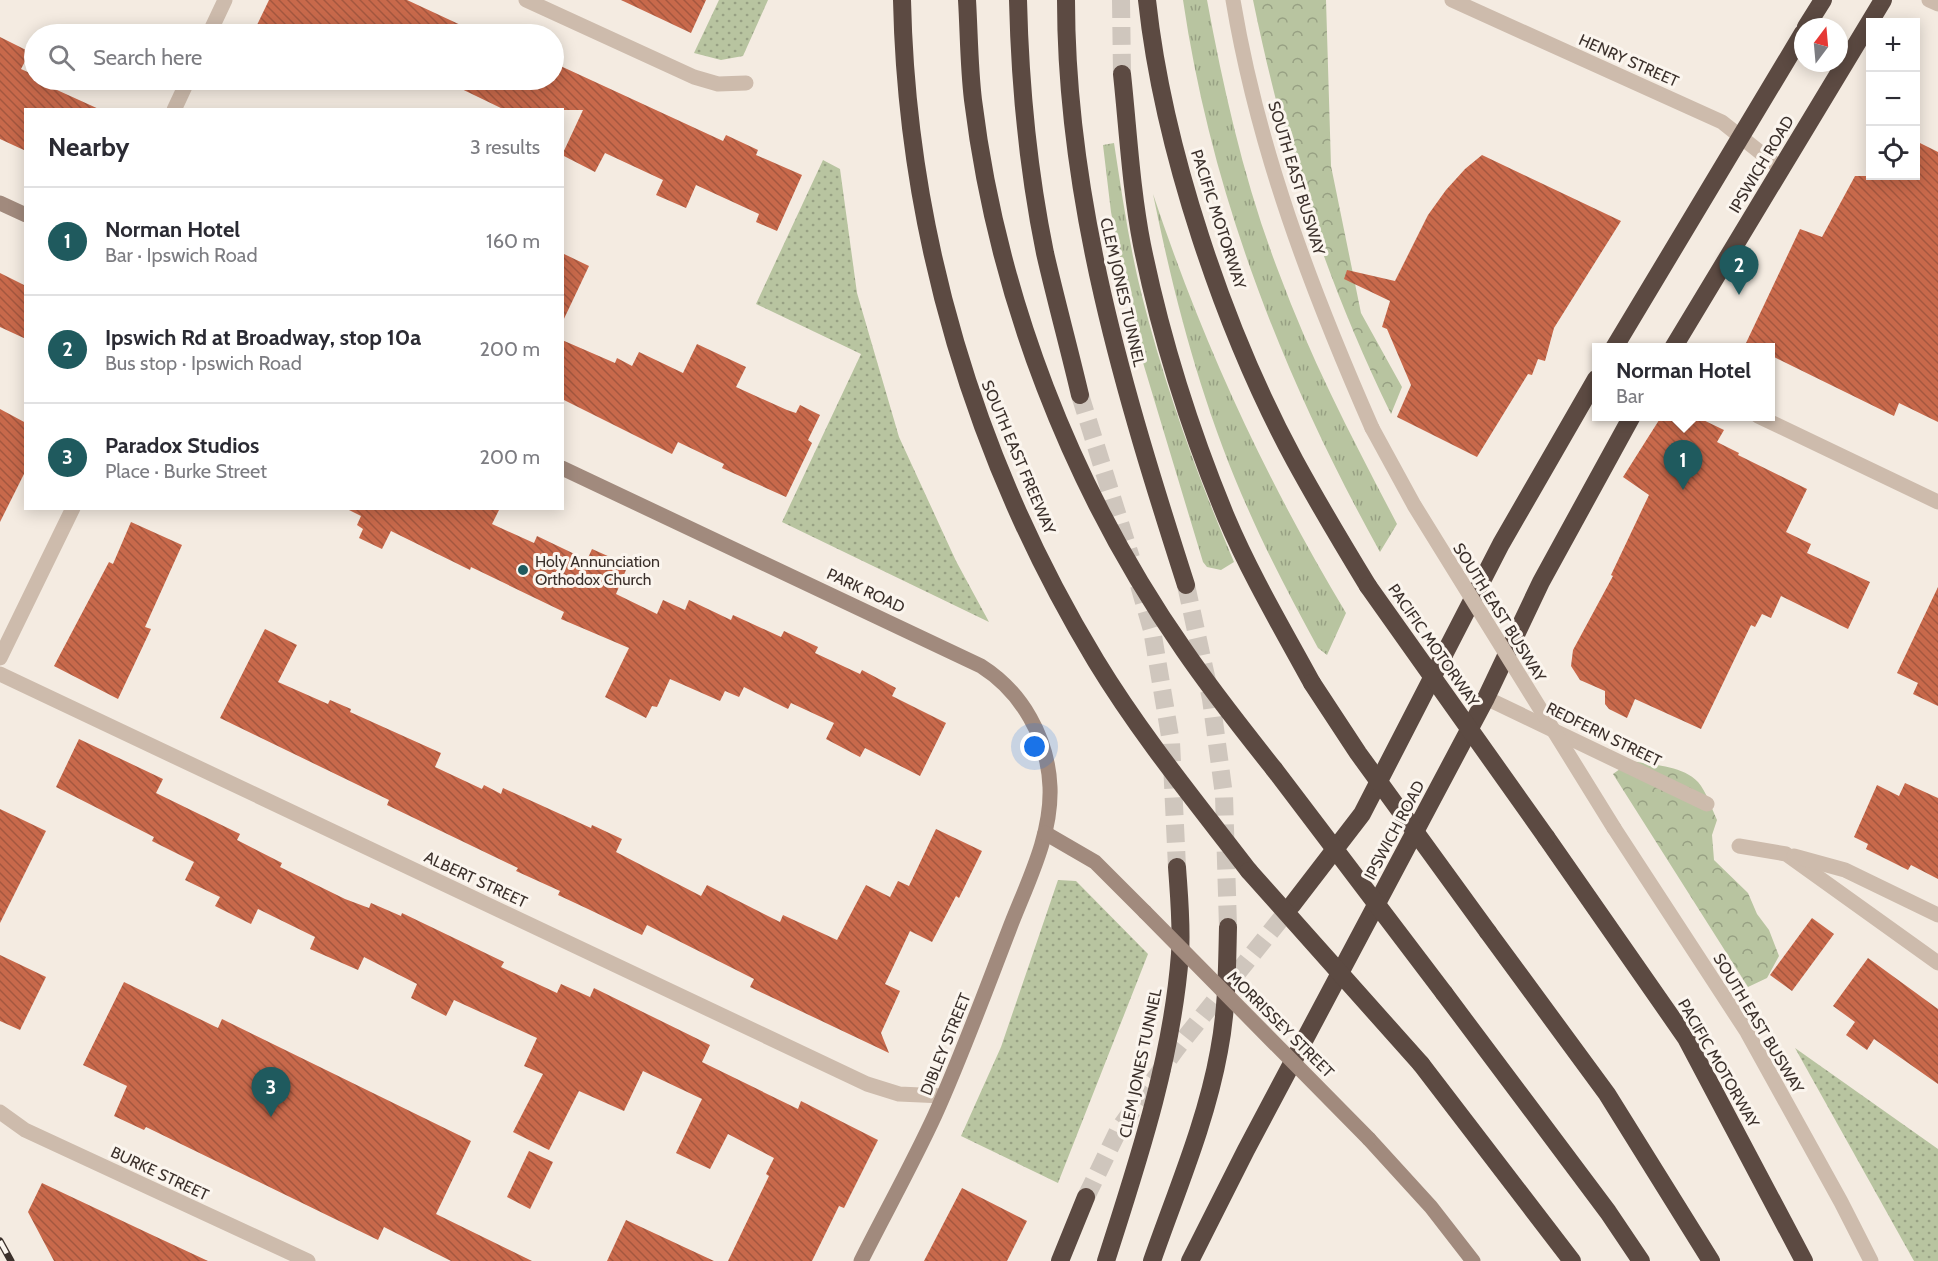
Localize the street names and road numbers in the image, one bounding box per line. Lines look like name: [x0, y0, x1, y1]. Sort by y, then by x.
street label: HENRY STREET: [1576, 30, 1682, 91]
street label: SOUTH EAST BUSWAY: [1264, 99, 1329, 258]
street label: IPSWICH ROAD: [1725, 112, 1798, 216]
street label: PACIFIC MOTORWAY: [1187, 147, 1250, 292]
street label: CLEM JONES TUNNEL: [1096, 216, 1149, 368]
street label: SOUTH EAST FREEWAY: [978, 378, 1060, 538]
street label: SOUTH EAST BUSWAY: [1449, 539, 1550, 686]
street label: PARK ROAD: [824, 564, 908, 617]
street label: PACIFIC MOTORWAY: [1384, 580, 1484, 711]
street label: REDFERN STREET: [1543, 698, 1665, 771]
street label: IPSWICH ROAD: [1360, 777, 1429, 883]
street label: ALBERT STREET: [421, 847, 531, 912]
street label: SOUTH EAST BUSWAY: [1709, 950, 1808, 1097]
street label: MORRISSEY STREET: [1224, 967, 1338, 1082]
street label: CLEM JONES TUNNEL: [1115, 987, 1166, 1140]
street label: DIBLEY STREET: [916, 990, 975, 1098]
street label: PACIFIC MOTORWAY: [1674, 996, 1764, 1132]
street label: BURKE STREET: [108, 1142, 212, 1205]

